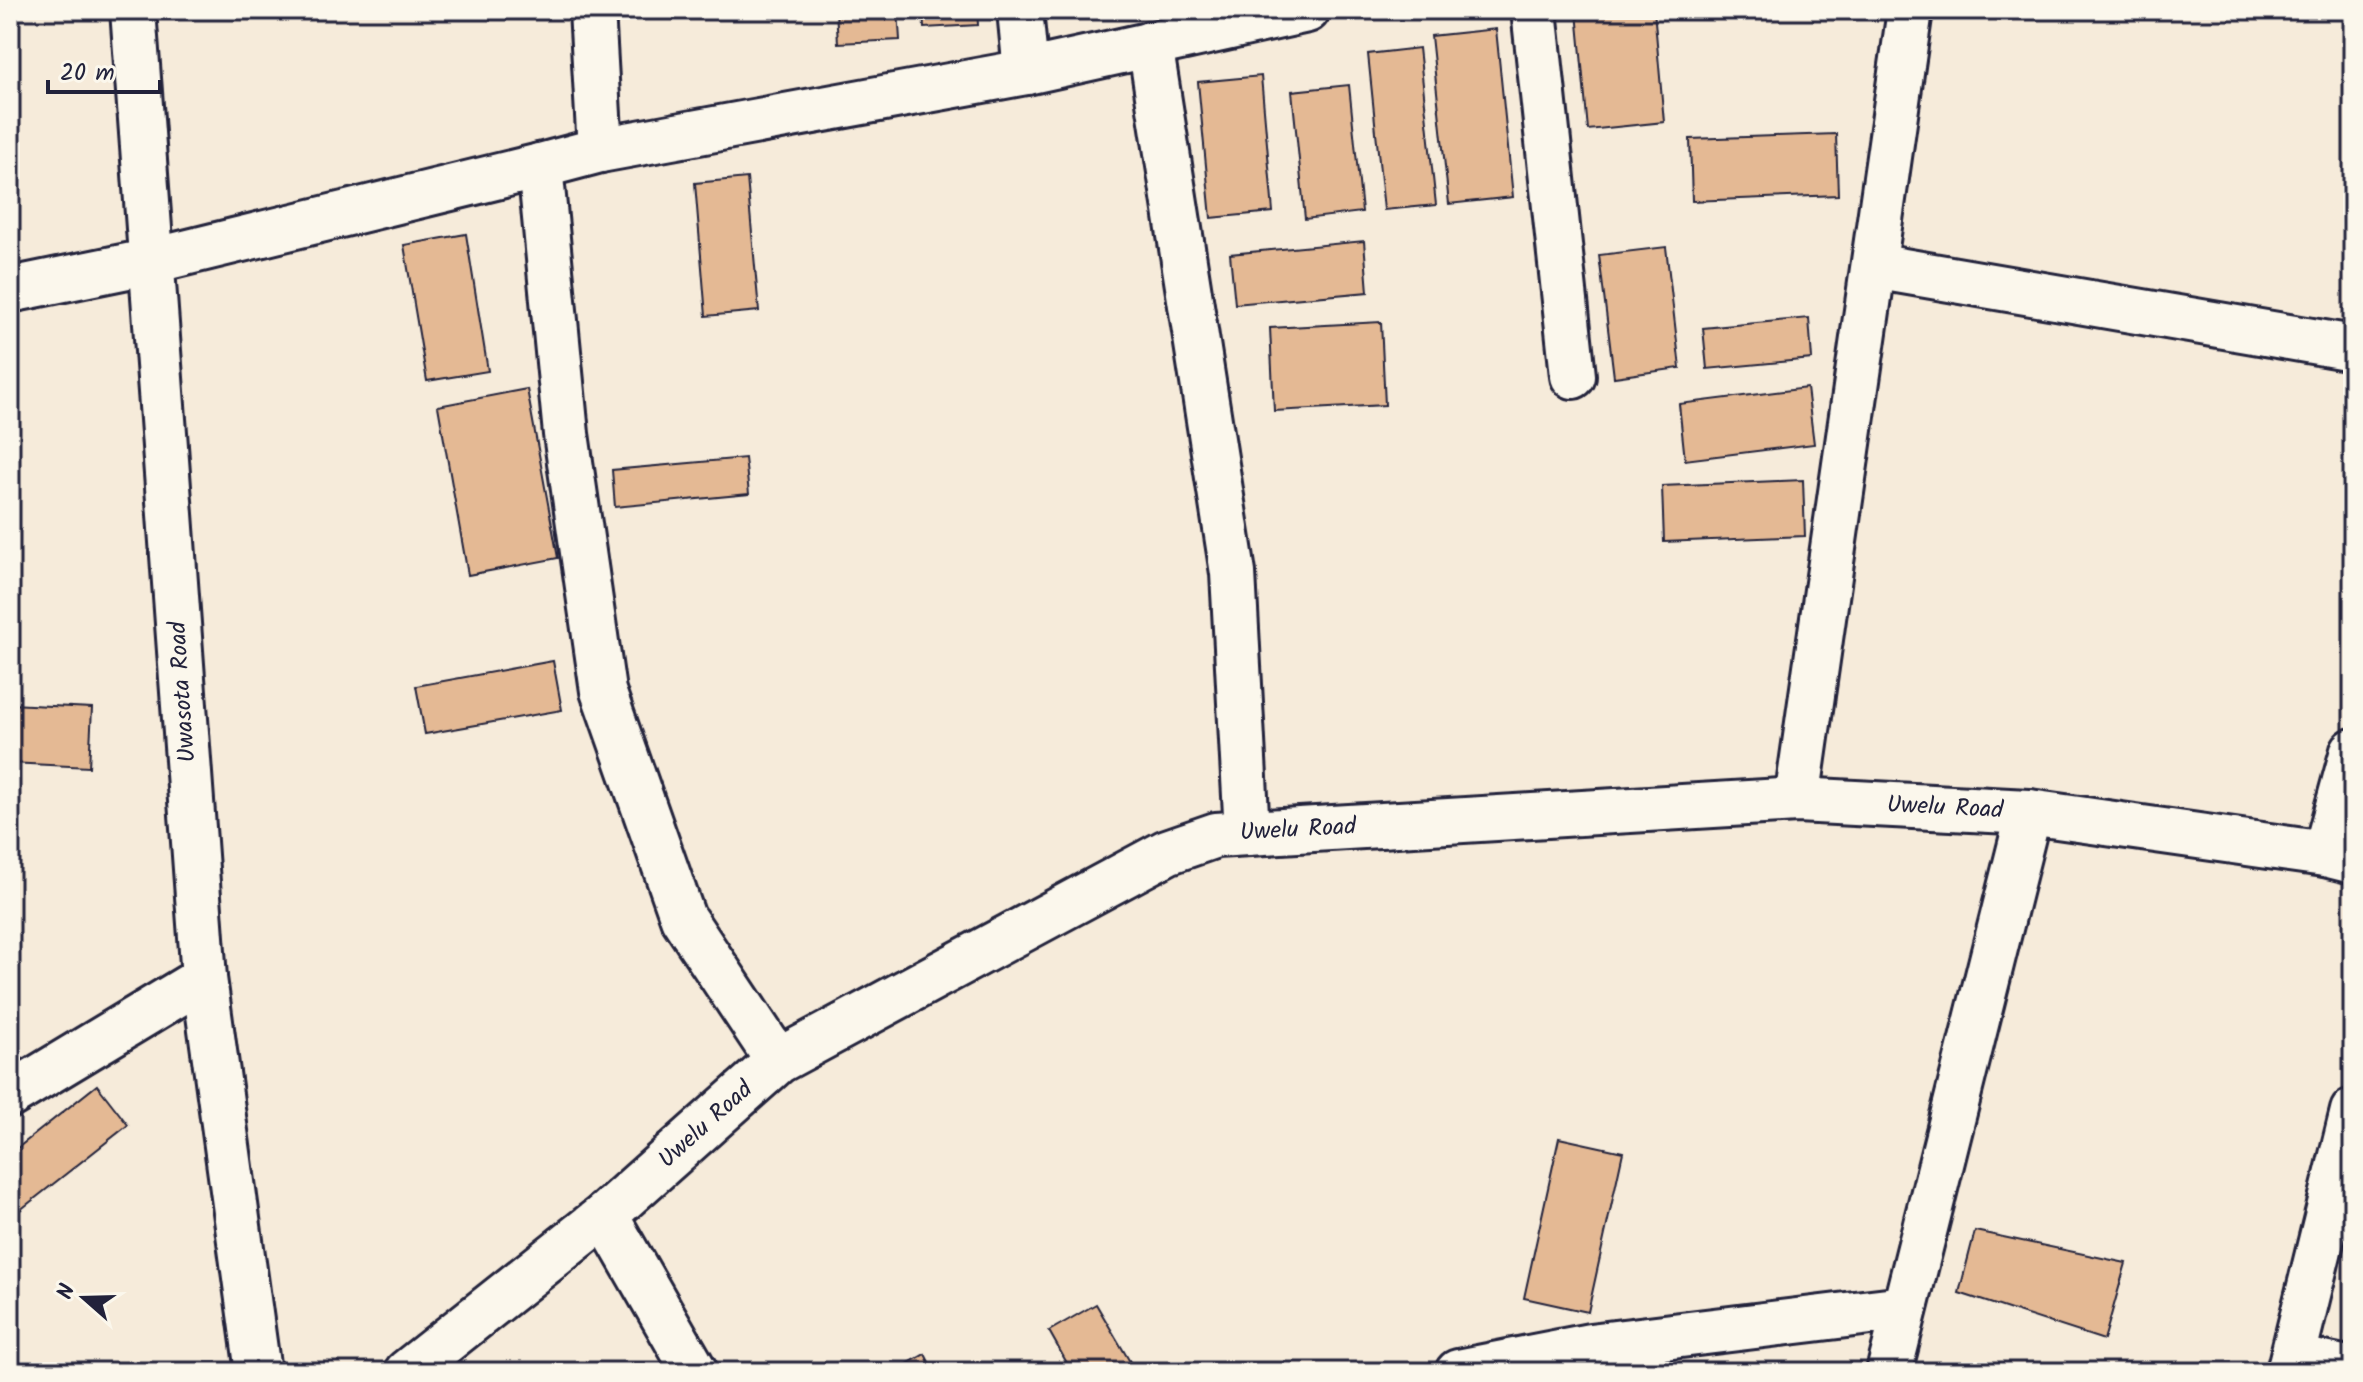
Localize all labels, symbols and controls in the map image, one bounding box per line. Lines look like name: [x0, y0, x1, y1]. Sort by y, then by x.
scale bar: [48, 44, 160, 94]
text: 20 m: [60, 54, 115, 93]
street label: Uwasota Road: [159, 619, 207, 764]
street label: Uwelu Road: [1886, 785, 2005, 831]
street label: Uwelu Road: [1239, 807, 1358, 853]
street label: Uwelu Road: [650, 1071, 763, 1178]
north arrow: [44, 1258, 124, 1338]
text: N: [49, 1279, 86, 1305]

